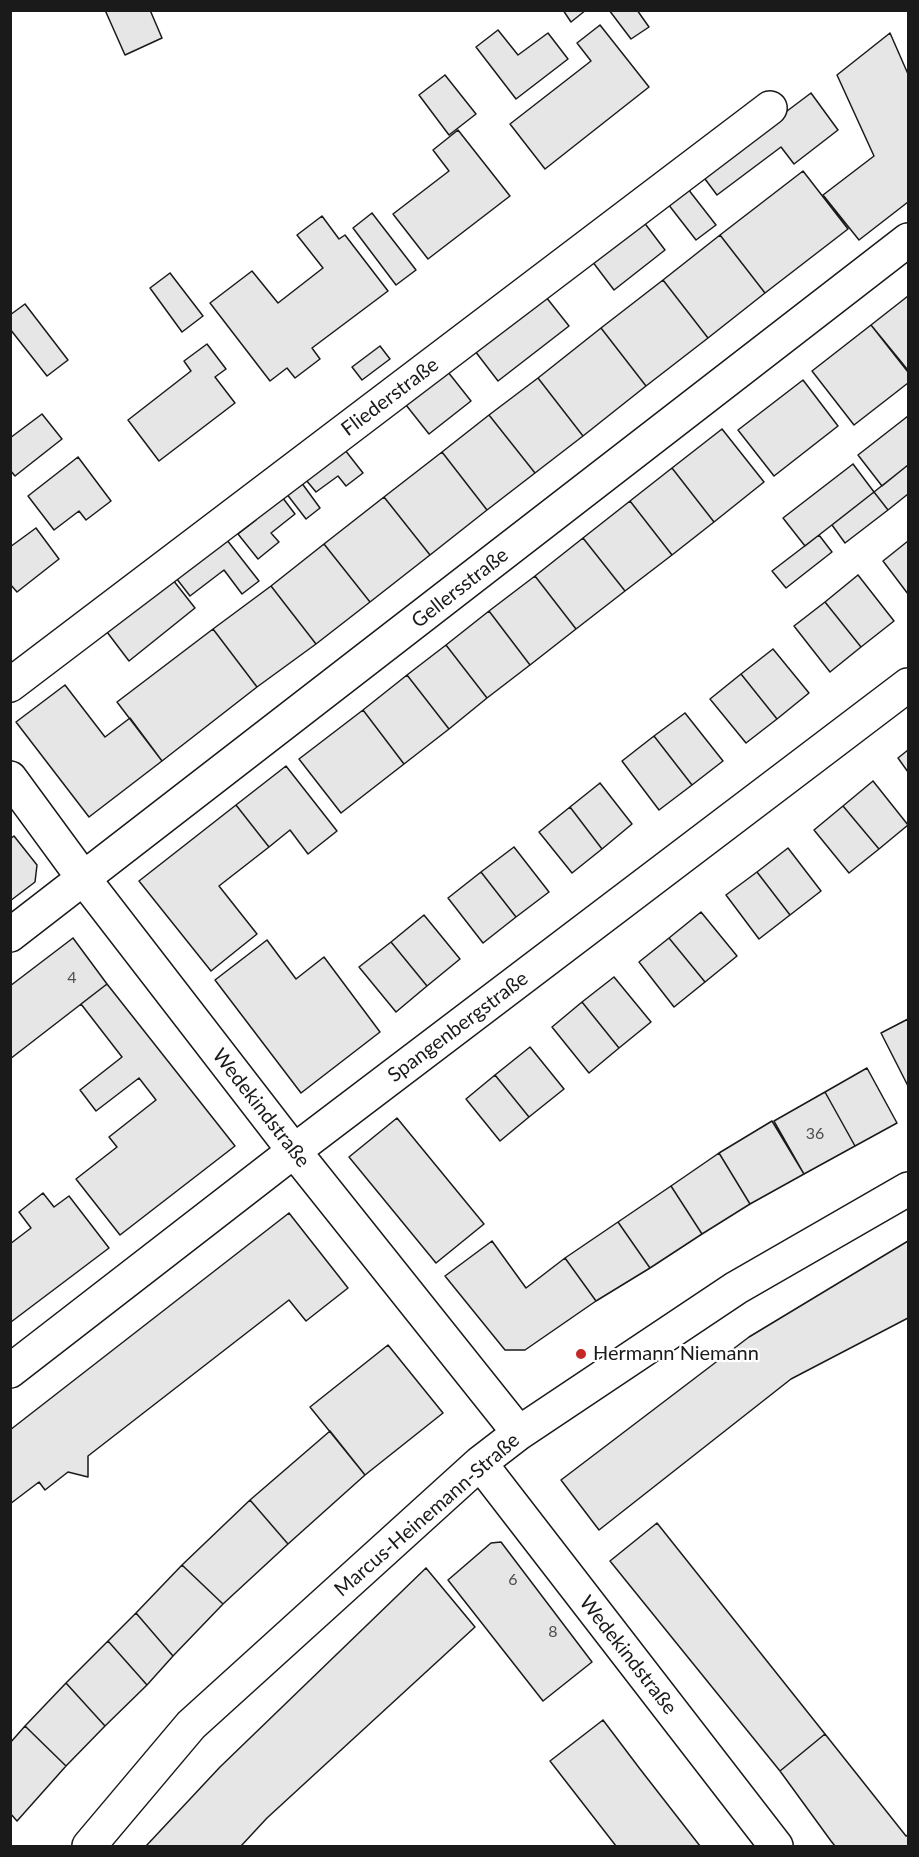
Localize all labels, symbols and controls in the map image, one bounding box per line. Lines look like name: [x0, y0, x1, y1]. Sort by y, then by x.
street label: Fliederstraße: [337, 353, 443, 441]
street label: Gellersstraße: [407, 543, 513, 633]
street label: Spangenbergstraße: [383, 967, 533, 1087]
house number: 4: [67, 968, 77, 988]
street label: Wedekindstraße: [207, 1044, 315, 1172]
house number: 36: [806, 1124, 824, 1144]
place label: Hermann Niemann: [593, 1342, 759, 1366]
marker: Hermann Niemann: [574, 1347, 588, 1361]
street label: Marcus-Heinemann-Straße: [330, 1428, 524, 1602]
house number: 6: [508, 1570, 518, 1590]
street label: Wedekindstraße: [574, 1591, 682, 1719]
house number: 8: [548, 1622, 558, 1642]

